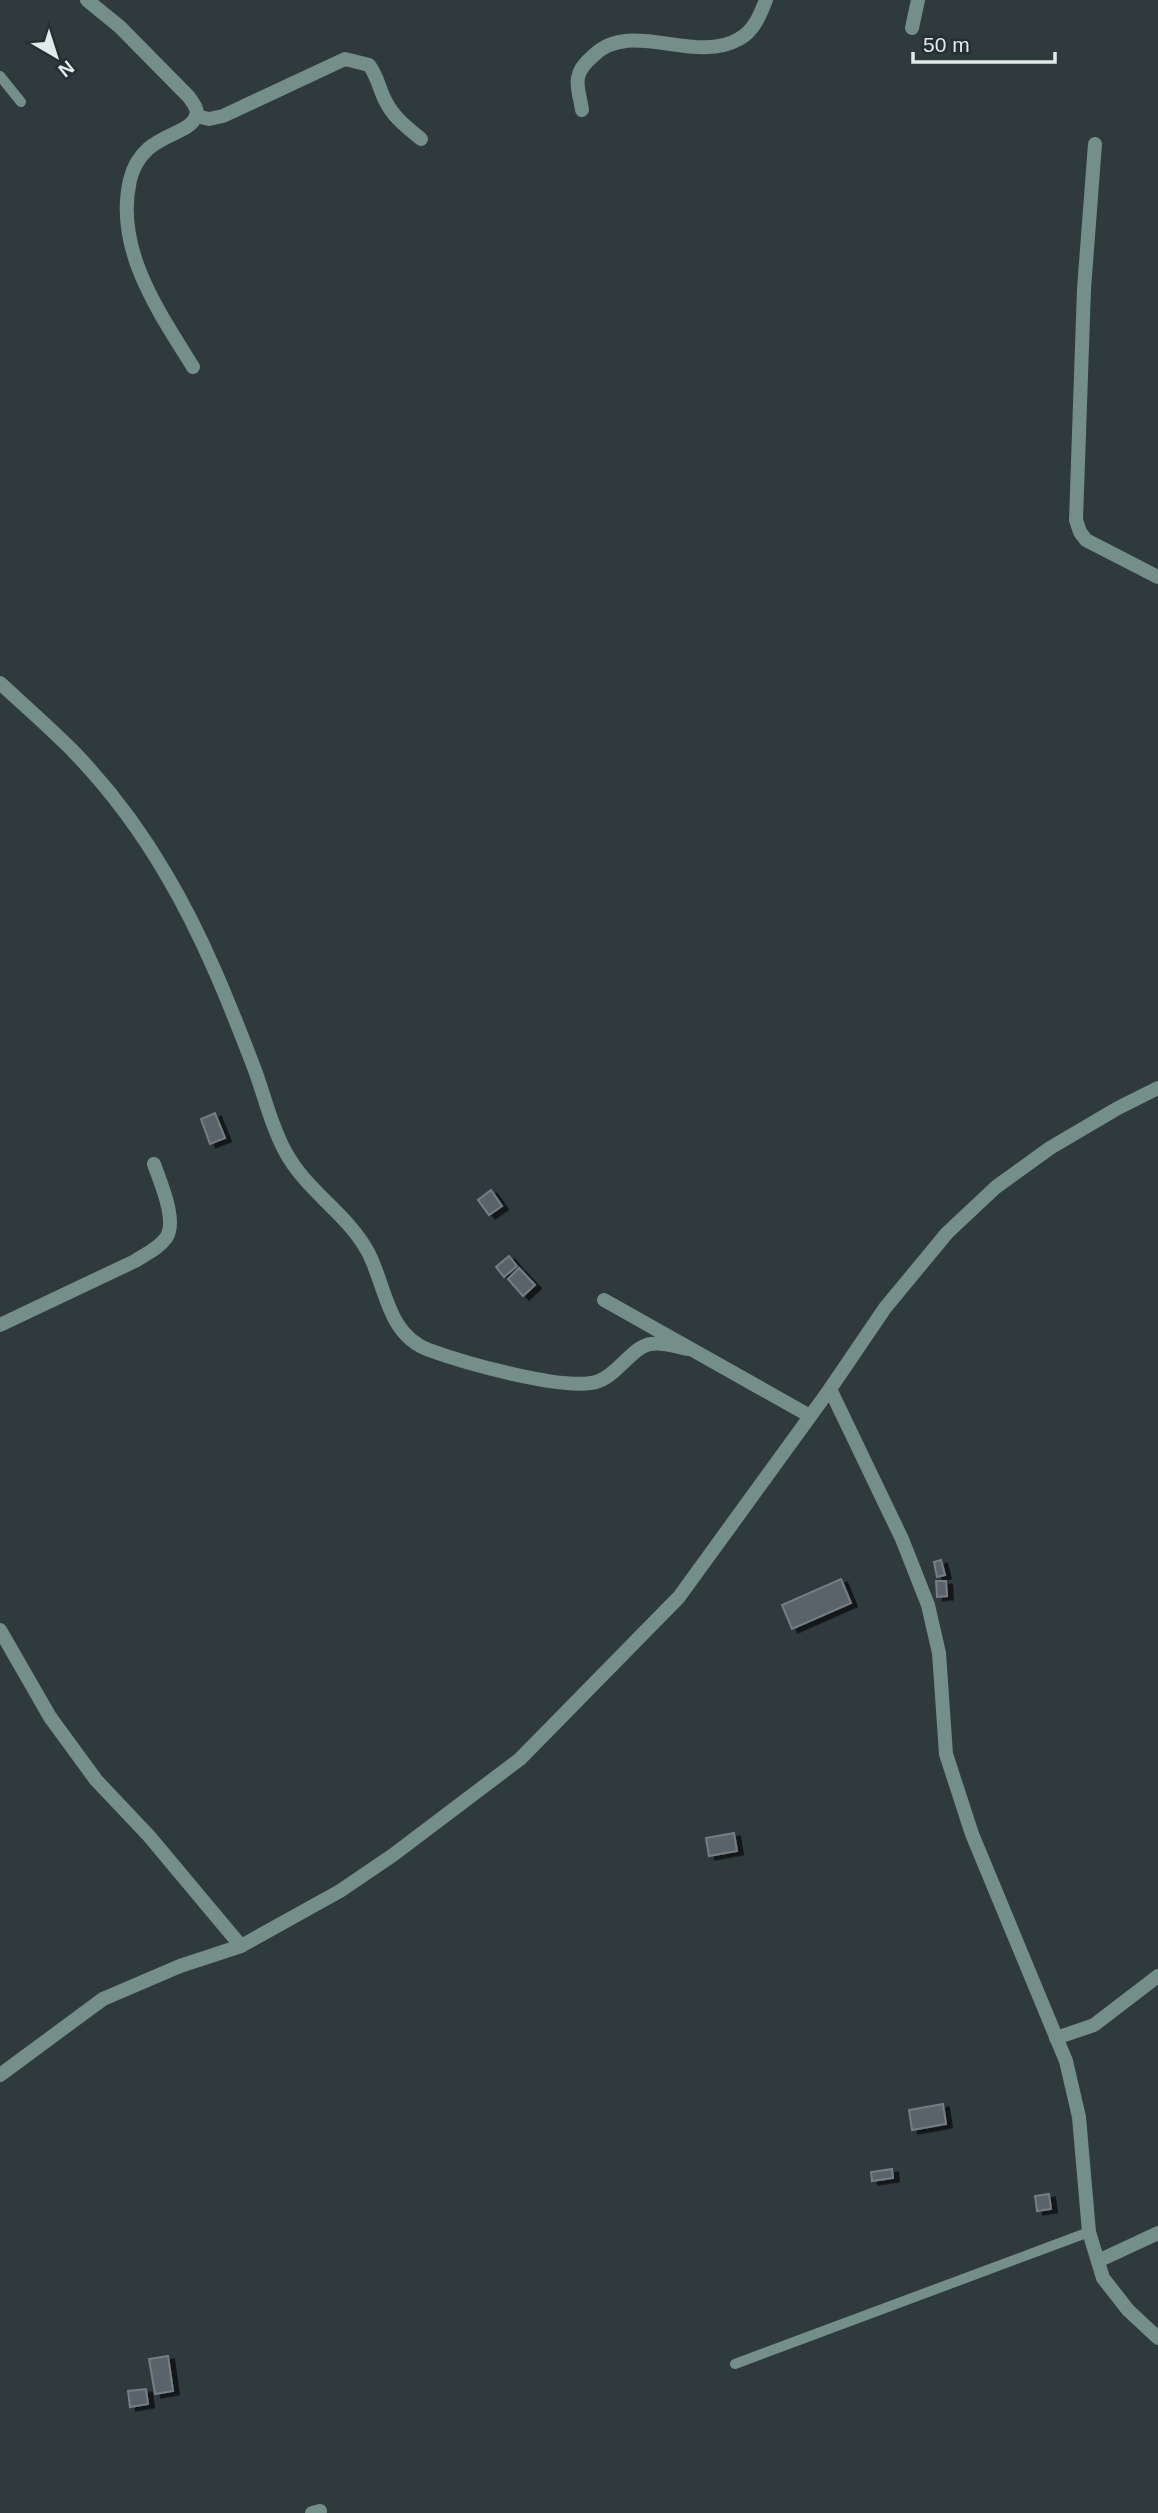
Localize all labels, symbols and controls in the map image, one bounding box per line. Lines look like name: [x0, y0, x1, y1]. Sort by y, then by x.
north arrow: [21, 21, 91, 91]
scale bar: [913, 21, 1055, 65]
text: 50 m: [923, 33, 970, 56]
text: N: [54, 56, 78, 81]

